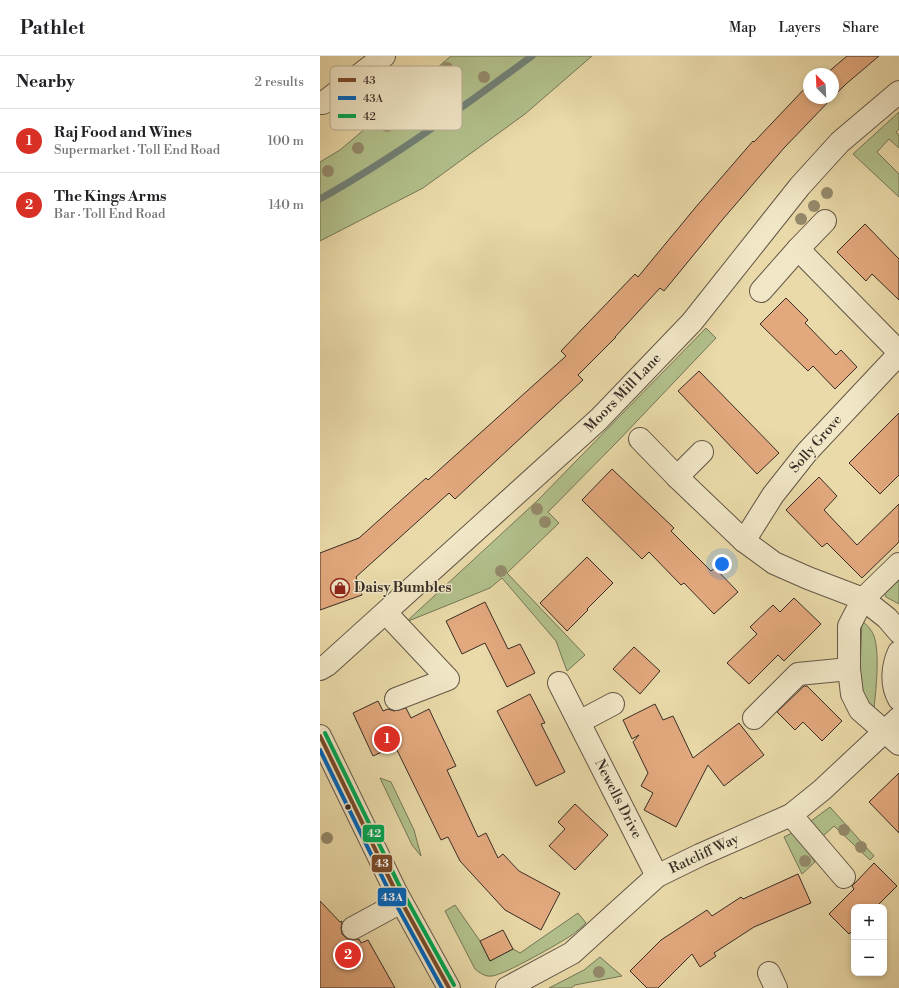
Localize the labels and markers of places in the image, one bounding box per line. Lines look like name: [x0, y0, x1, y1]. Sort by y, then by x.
shop icon: Daisy Bumbles: [329, 577, 351, 599]
place label: Daisy Bumbles: [354, 579, 452, 597]
pin: 1: [374, 724, 400, 754]
unlabelled marker: [343, 802, 353, 812]
pin: 2: [335, 940, 361, 970]

